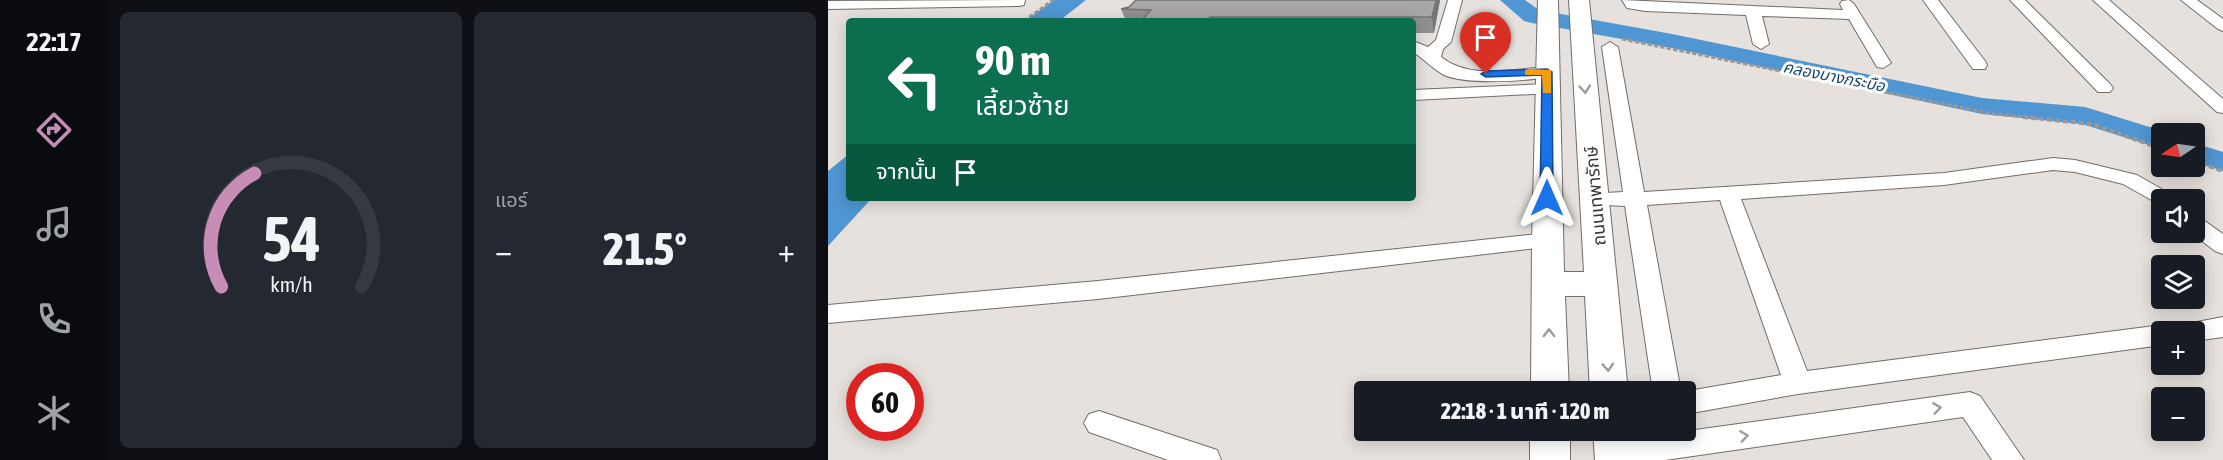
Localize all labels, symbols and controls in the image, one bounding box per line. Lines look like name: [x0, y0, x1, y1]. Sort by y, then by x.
pin: [1460, 12, 1511, 74]
icon: arrive: [1469, 21, 1502, 54]
text: 22:17: [26, 26, 82, 57]
text: 90 m: [975, 36, 1050, 84]
icon: left: [876, 42, 954, 120]
water label: คลองบางกระบือ: [1782, 57, 1887, 95]
one-way arrow: [1578, 85, 1591, 94]
text: เลี้ยวซ้าย: [975, 90, 1069, 121]
icon: directions: [33, 109, 75, 151]
north arrow: [2151, 123, 2205, 177]
map controls: [2151, 123, 2205, 441]
street label: ถนนเทพารักษ์: [1580, 145, 1610, 247]
icon: arrive: [949, 156, 982, 189]
text: จากนั้น: [876, 158, 937, 184]
position arrow: [1515, 166, 1579, 230]
text: แอร์: [495, 188, 527, 211]
button: sound: [2151, 189, 2205, 243]
icon: music: [33, 203, 75, 245]
text: 54: [262, 203, 320, 274]
text: 21.5°: [603, 223, 687, 275]
text: −: [495, 231, 512, 269]
text: +: [778, 231, 795, 269]
button: layers: [2151, 255, 2205, 309]
text: km/h: [270, 272, 312, 297]
icon: phone: [33, 298, 75, 340]
button: +: [2151, 321, 2205, 375]
one-way arrow: [1543, 329, 1555, 338]
speed limit sign: 60: [846, 363, 924, 441]
one-way arrow: [1601, 363, 1614, 372]
button: −: [2151, 387, 2205, 441]
icon: climate: [33, 392, 75, 434]
text: 22:18 · 1 นาที · 120 m: [1441, 398, 1609, 424]
one-way arrow: [1933, 403, 1942, 415]
one-way arrow: [1740, 430, 1749, 442]

